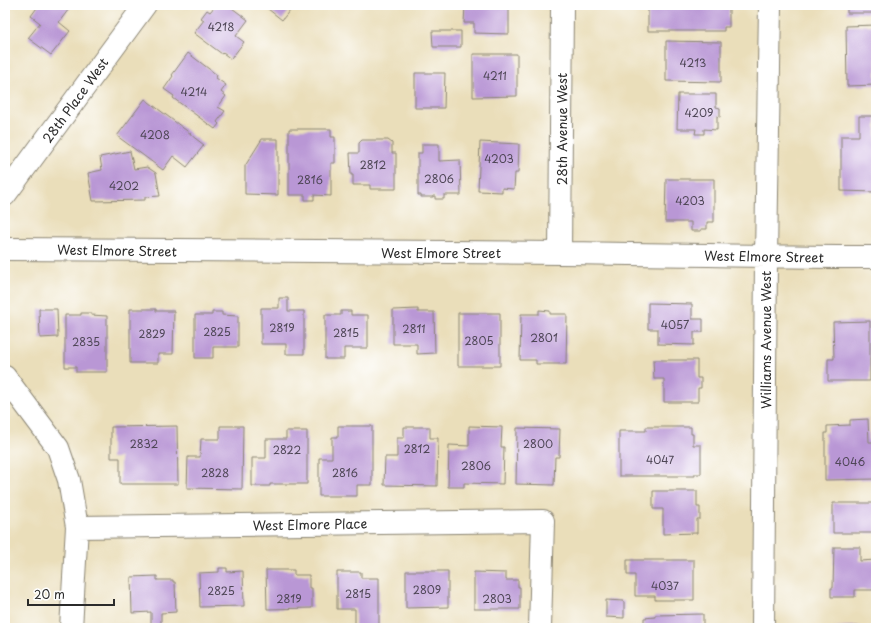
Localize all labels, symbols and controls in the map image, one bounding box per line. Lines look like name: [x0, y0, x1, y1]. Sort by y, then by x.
house number: 4218: [208, 18, 234, 35]
street label: 28th Place West: [38, 54, 112, 146]
house number: 4213: [680, 54, 706, 71]
house number: 4211: [483, 67, 507, 84]
street label: 28th Avenue West: [552, 73, 571, 185]
house number: 4214: [181, 83, 207, 100]
house number: 4209: [685, 104, 713, 121]
house number: 4208: [140, 126, 170, 143]
house number: 4203: [484, 150, 514, 167]
house number: 2812: [360, 156, 387, 173]
house number: 2806: [424, 170, 454, 187]
house number: 2816: [297, 171, 323, 188]
house number: 4202: [109, 177, 139, 194]
house number: 4203: [675, 192, 705, 209]
street label: West Elmore Street: [57, 239, 177, 261]
street label: West Elmore Street: [381, 243, 501, 262]
street label: West Elmore Street: [704, 245, 824, 267]
street label: Williams Avenue West: [756, 271, 775, 409]
house number: 4057: [661, 316, 689, 333]
house number: 2819: [269, 319, 295, 336]
house number: 2811: [402, 320, 426, 337]
house number: 2825: [203, 323, 231, 340]
house number: 2815: [333, 324, 359, 341]
house number: 2829: [139, 325, 165, 342]
house number: 2801: [530, 329, 558, 346]
house number: 2805: [464, 332, 494, 349]
house number: 2835: [72, 333, 100, 350]
house number: 2832: [130, 435, 159, 452]
house number: 2800: [523, 435, 553, 452]
house number: 2812: [404, 440, 431, 457]
house number: 2822: [273, 441, 302, 458]
house number: 4047: [646, 451, 674, 468]
house number: 4046: [835, 453, 865, 470]
house number: 2806: [461, 457, 491, 474]
house number: 2828: [201, 464, 229, 481]
house number: 2816: [332, 464, 358, 481]
street label: West Elmore Place: [253, 513, 368, 534]
house number: 4037: [651, 577, 679, 594]
scale bar: [28, 581, 114, 607]
house number: 2809: [413, 581, 441, 598]
house number: 2825: [207, 582, 235, 599]
text: 20 m: [34, 585, 65, 603]
house number: 2815: [345, 585, 371, 602]
house number: 2819: [276, 590, 302, 607]
house number: 2803: [482, 590, 512, 607]

